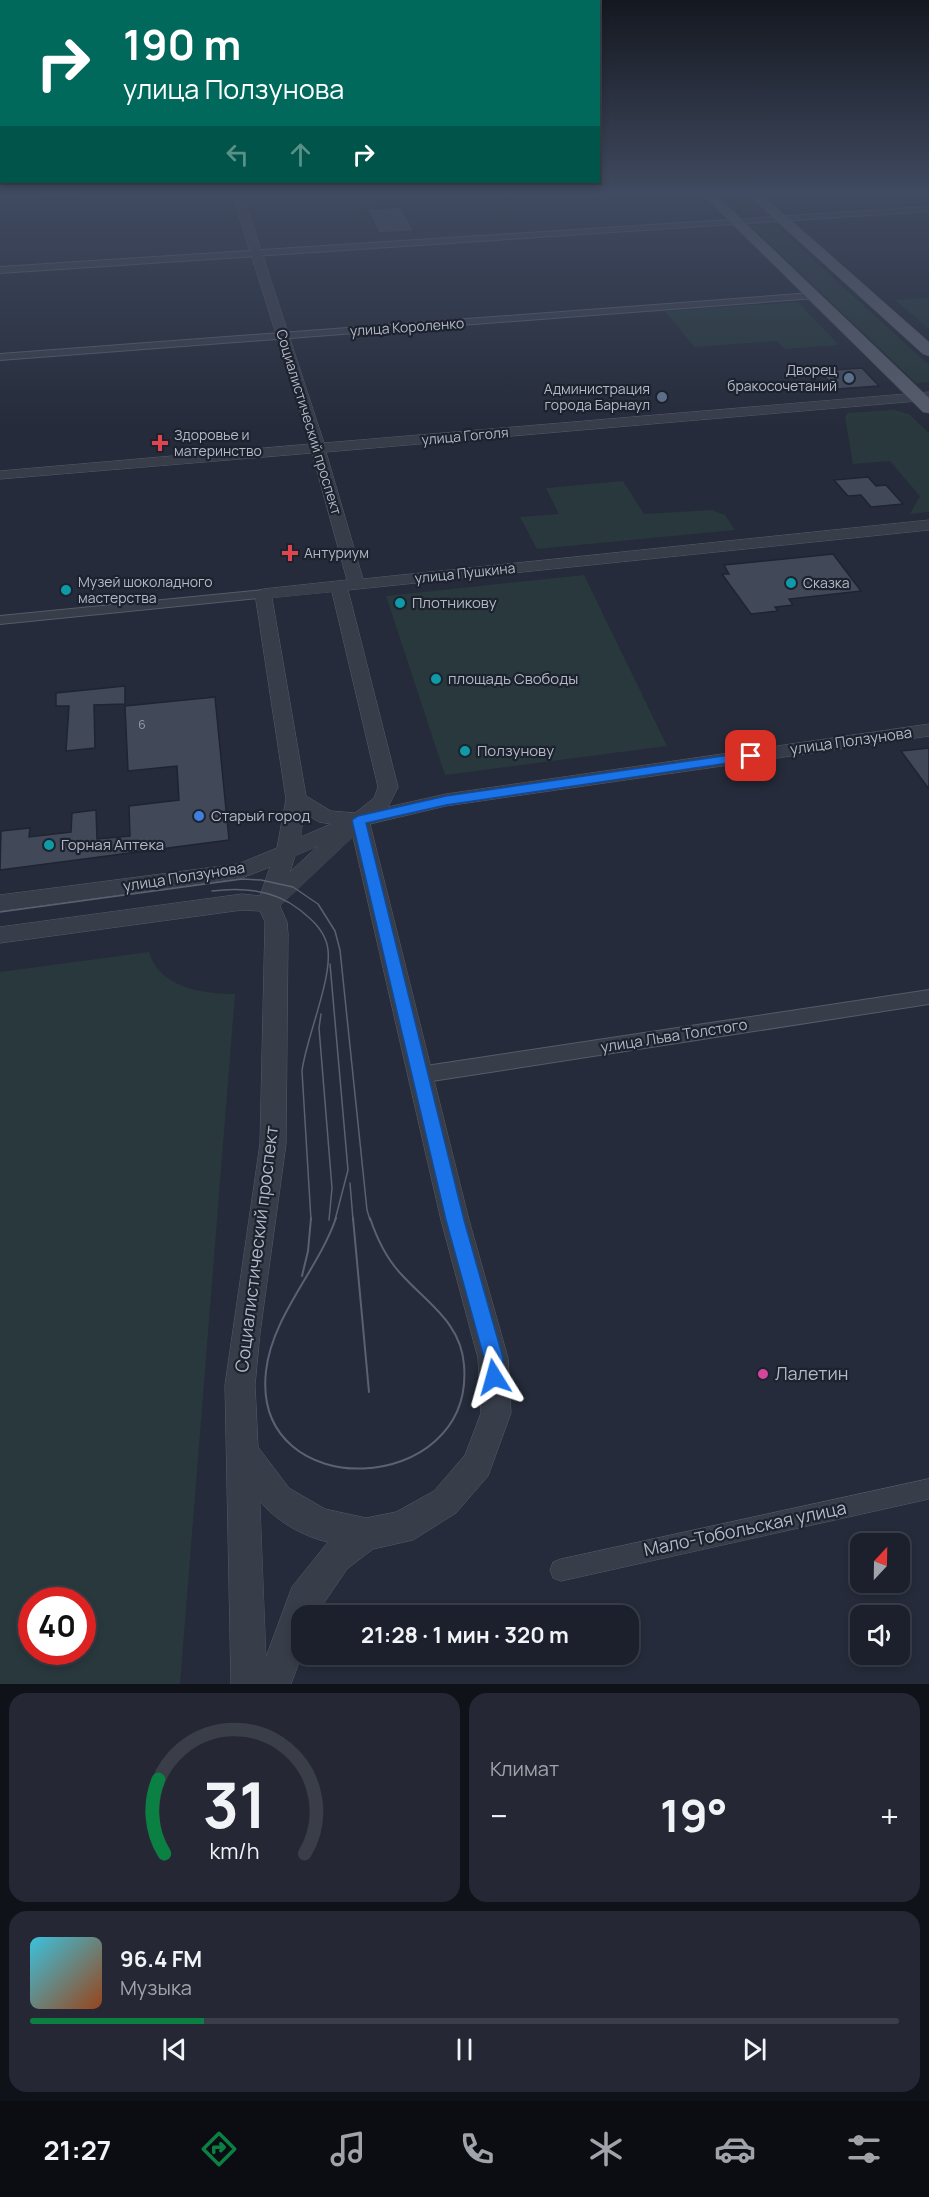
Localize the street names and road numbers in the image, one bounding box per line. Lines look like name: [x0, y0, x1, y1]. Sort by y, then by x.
street label: улица Короленко: [349, 313, 465, 340]
street label: Социалистический проспект: [272, 327, 347, 517]
street label: улица Гоголя: [421, 422, 509, 449]
street label: улица Пушкина: [414, 558, 516, 587]
street label: улица Ползунова: [789, 722, 913, 759]
street label: улица Ползунова: [122, 857, 246, 896]
street label: улица Льва Толстого: [599, 1014, 749, 1057]
street label: Социалистический проспект: [229, 1124, 283, 1374]
street label: Мало-Тобольская улица: [641, 1495, 848, 1561]

